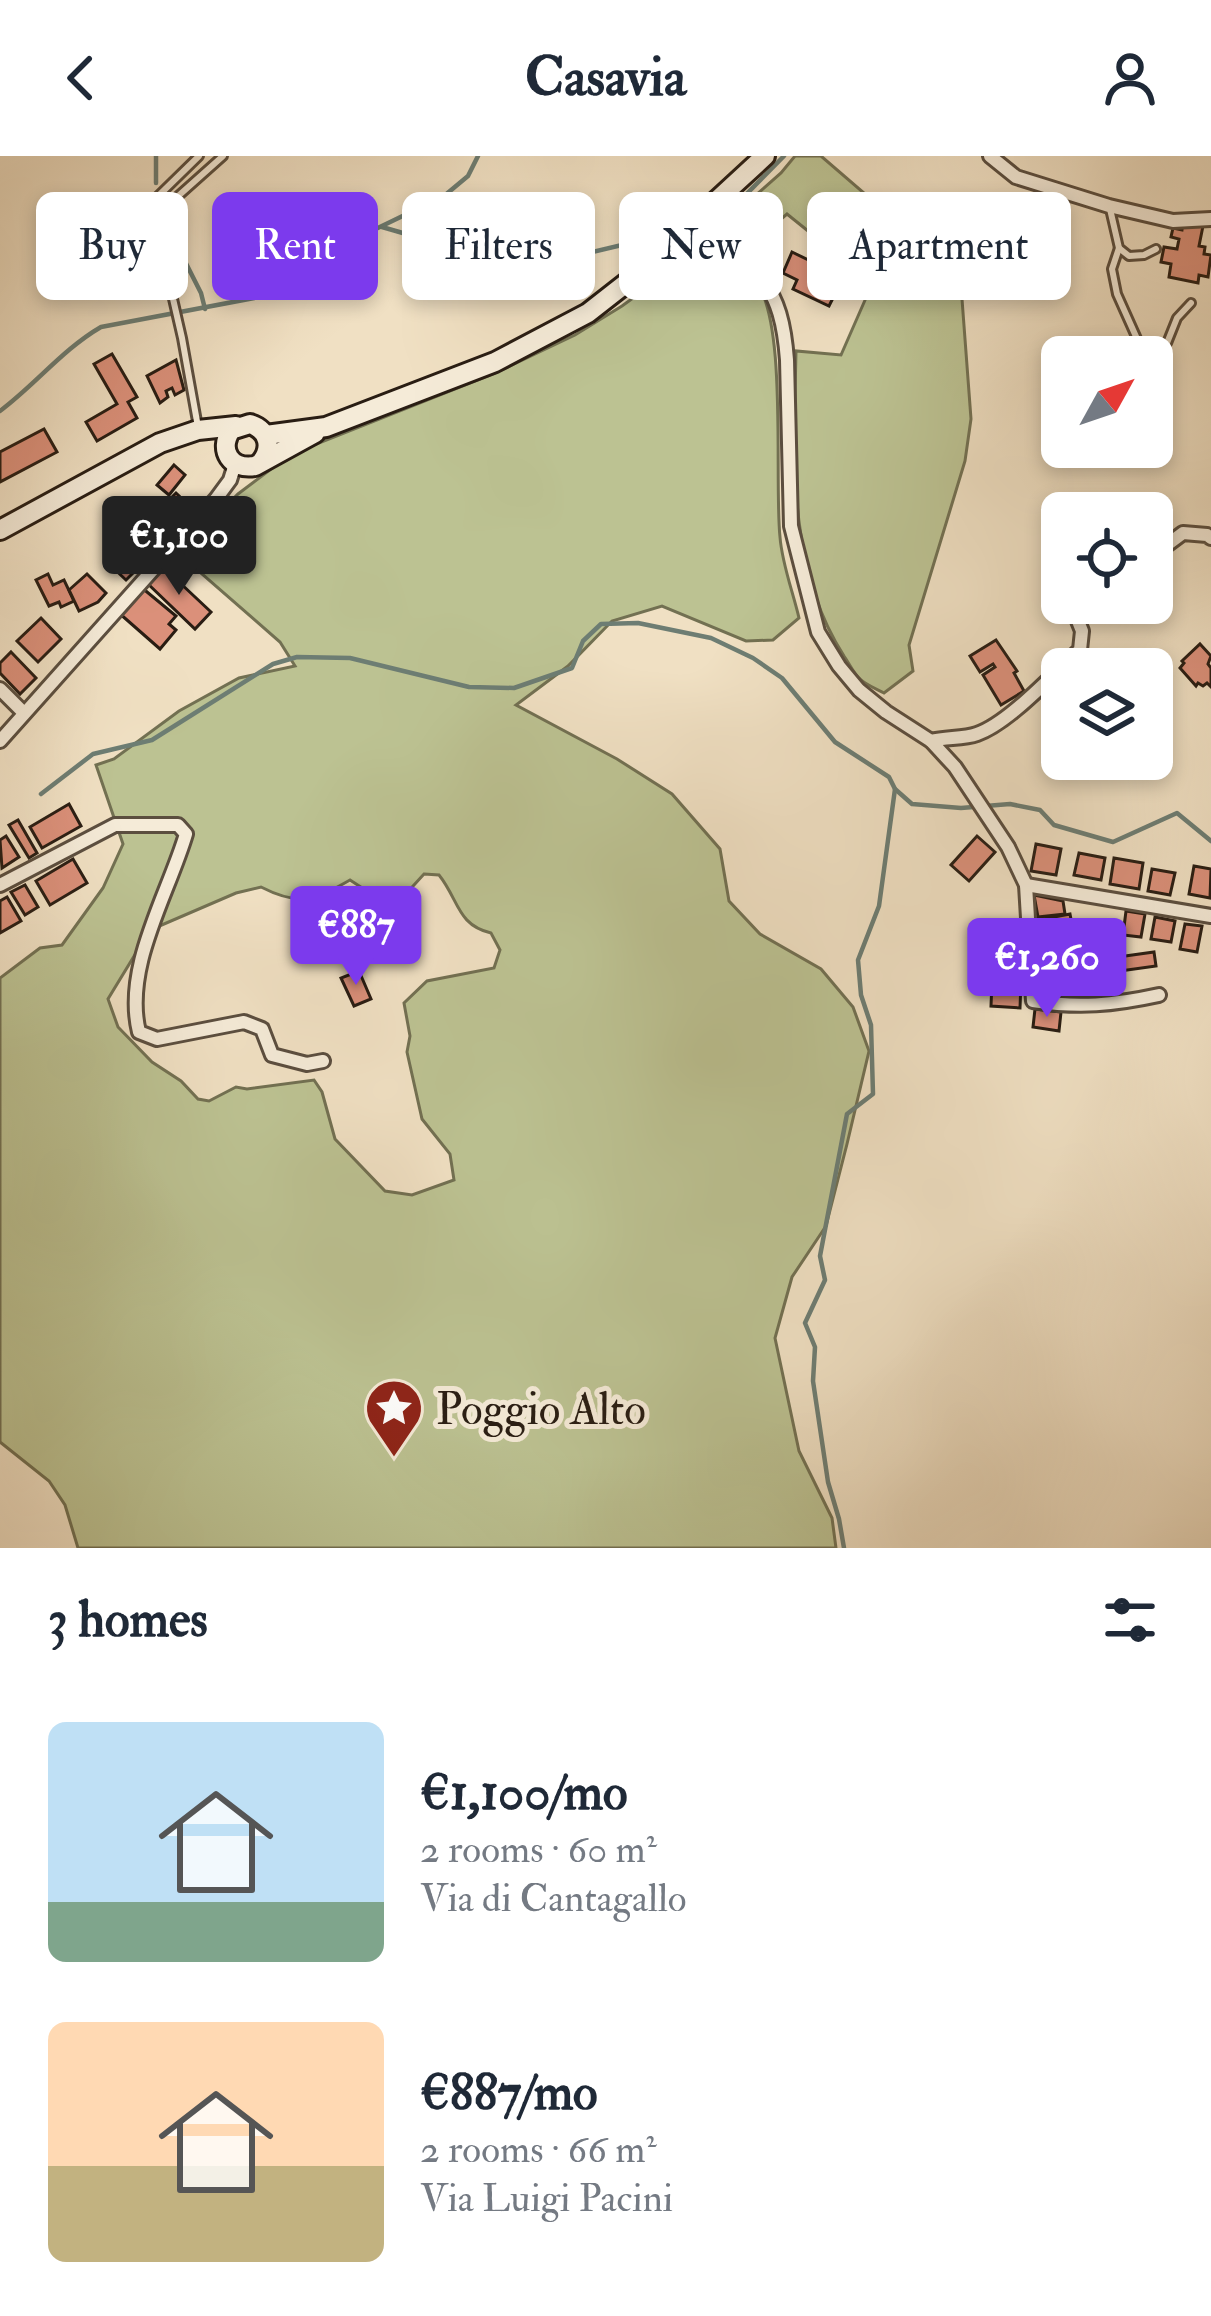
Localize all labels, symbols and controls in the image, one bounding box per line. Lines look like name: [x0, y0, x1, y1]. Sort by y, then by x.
text: Casavia: [525, 44, 686, 112]
icon: back: [48, 45, 114, 111]
icon: person: [1097, 45, 1163, 111]
chip: Buy: [36, 192, 188, 300]
chip: Rent: [212, 192, 378, 300]
chip: Filters: [402, 192, 595, 300]
chip: New: [619, 192, 783, 300]
chip: Apartment: [807, 192, 1071, 300]
north arrow: [1041, 336, 1173, 468]
map controls: [1041, 336, 1173, 780]
button: locate: [1041, 492, 1173, 624]
pin: €1,100: [81, 496, 277, 598]
text: €1,100: [129, 510, 229, 559]
button: layers: [1041, 648, 1173, 780]
pin: €887: [285, 886, 427, 988]
text: €887: [317, 900, 395, 949]
pin: €1,260: [949, 918, 1145, 1020]
text: €1,260: [994, 932, 1100, 981]
place icon: Poggio Alto: [363, 1377, 425, 1459]
place label: Poggio Alto: [436, 1382, 646, 1438]
icon: filters: [1097, 1587, 1163, 1653]
text: 3 homes: [48, 1588, 208, 1652]
text: €1,100/mo: [420, 1761, 628, 1825]
icon: home: [144, 1770, 288, 1914]
text: 2 rooms · 60 m²: [420, 1825, 657, 1874]
text: Via di Cantagallo: [420, 1874, 687, 1923]
text: €887/mo: [420, 2061, 598, 2125]
icon: home: [144, 2070, 288, 2214]
text: 2 rooms · 66 m²: [420, 2125, 656, 2174]
text: Via Luigi Pacini: [420, 2174, 673, 2223]

